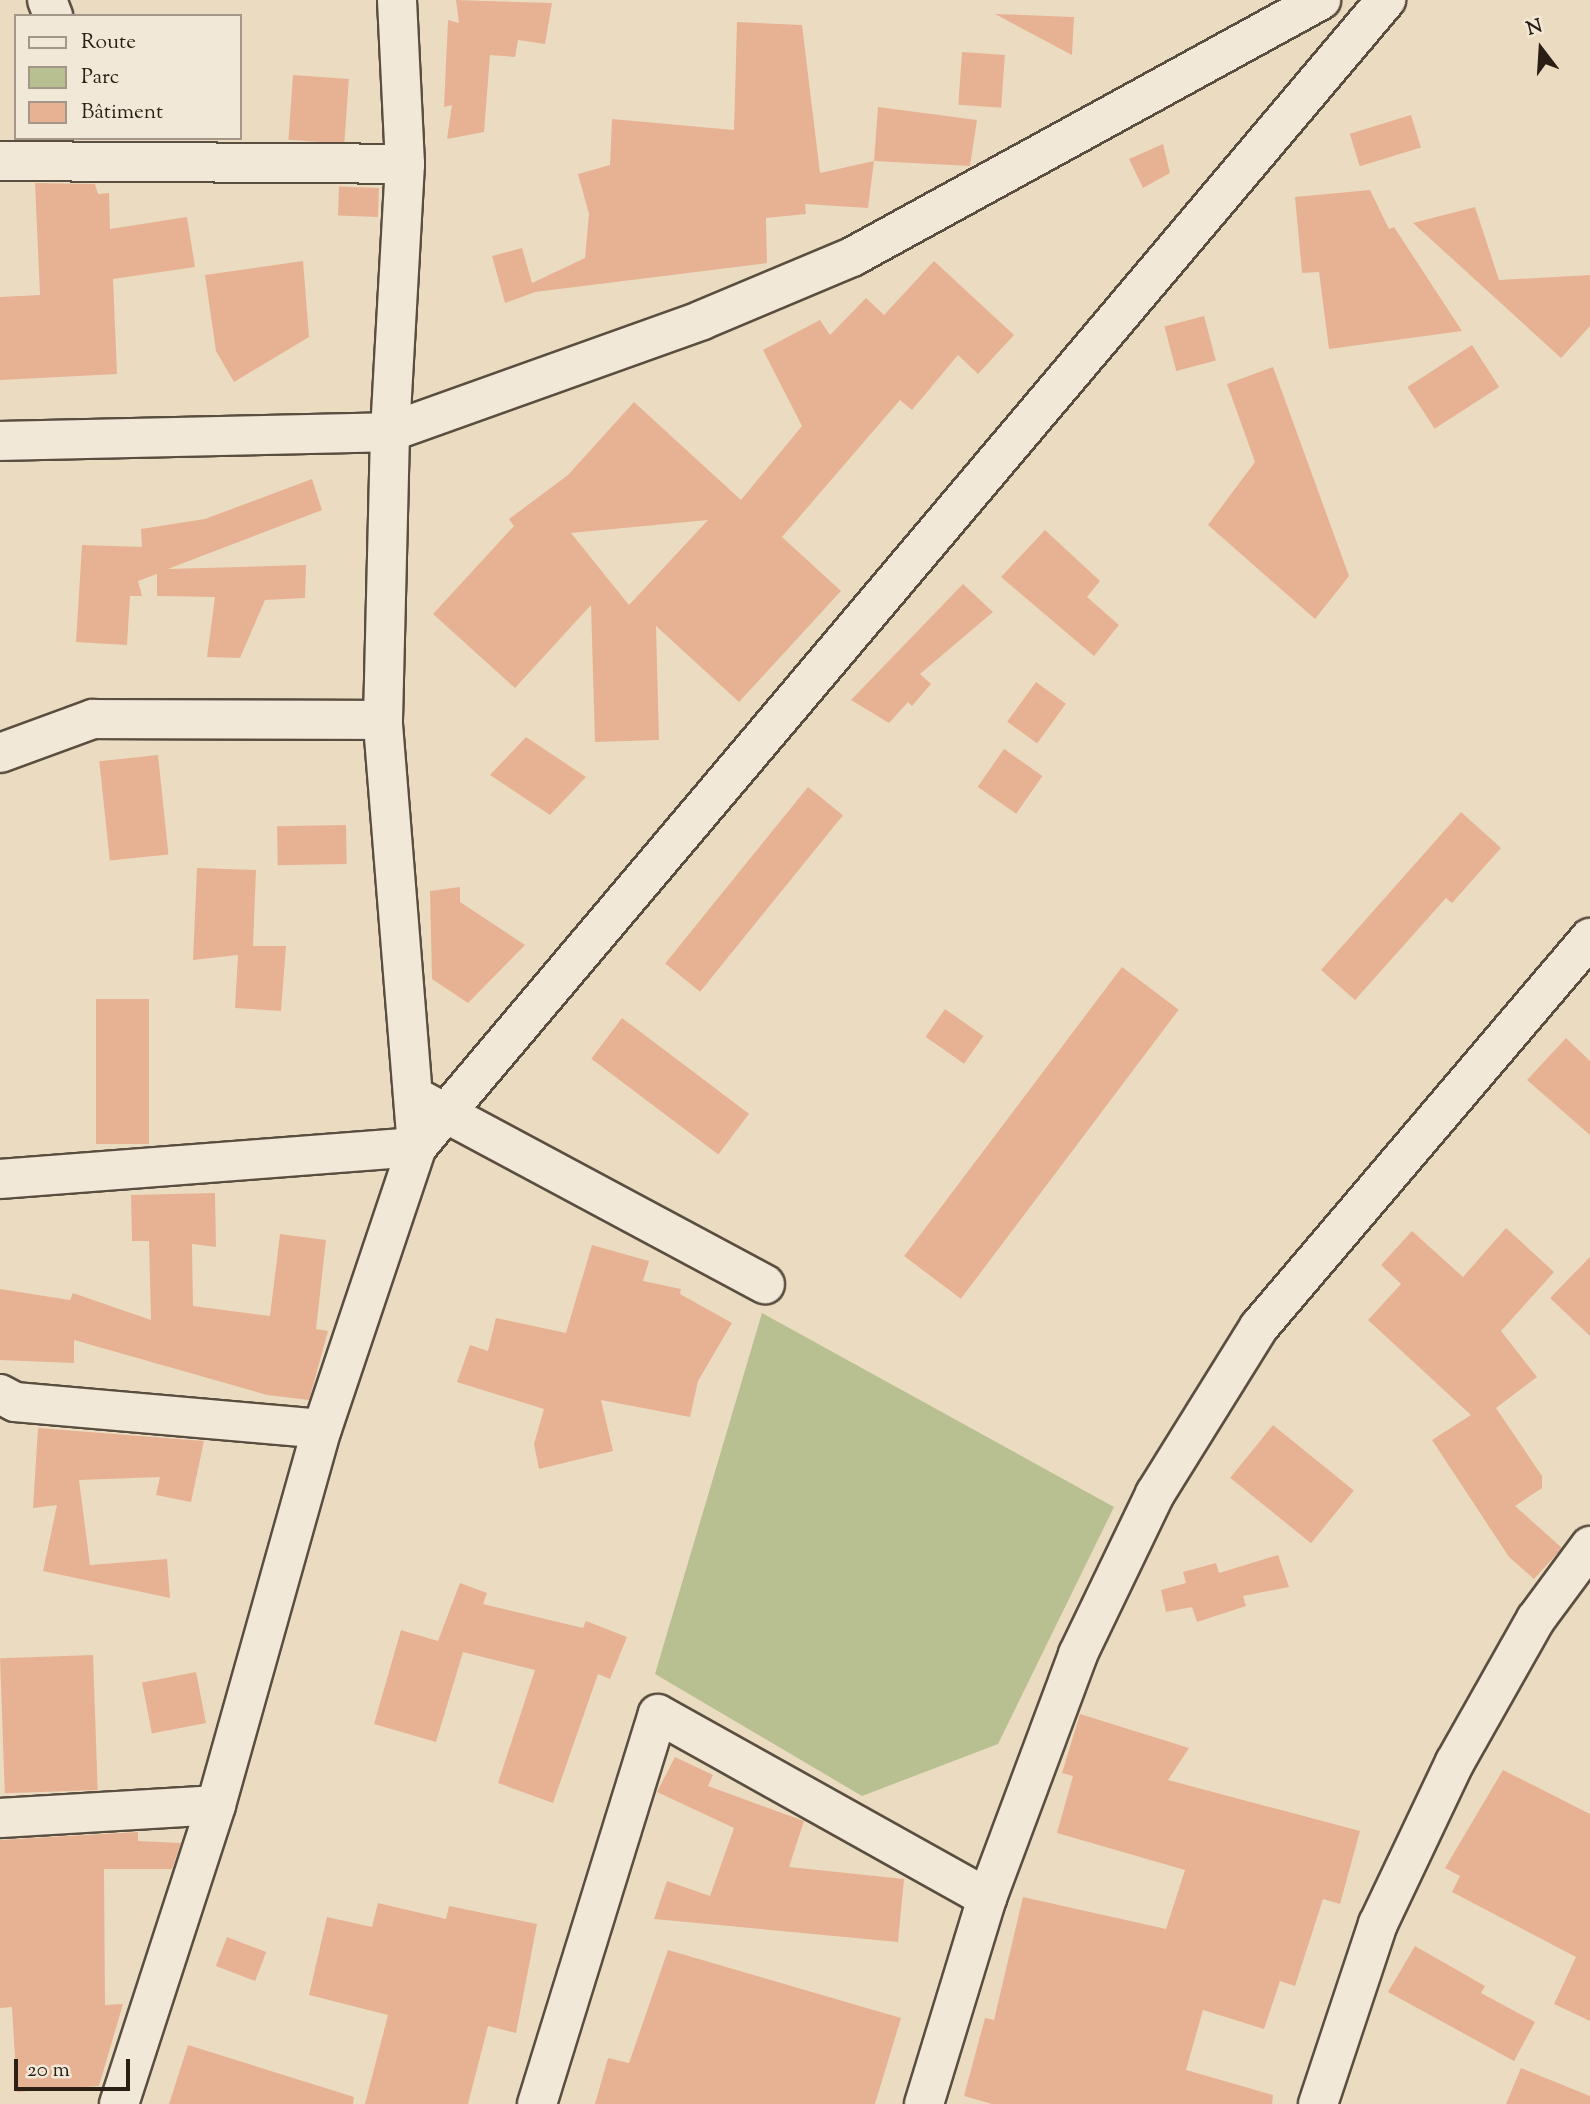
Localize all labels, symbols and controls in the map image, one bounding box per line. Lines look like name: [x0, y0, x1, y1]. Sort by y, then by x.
text: N: [1524, 13, 1546, 44]
legend: [14, 14, 242, 140]
north arrow: [1506, 14, 1576, 84]
text: Route: [81, 28, 136, 58]
text: Parc: [81, 63, 119, 93]
text: Bâtiment: [81, 98, 163, 128]
scale bar: [18, 2044, 133, 2088]
text: 20 m: [27, 2056, 70, 2086]

